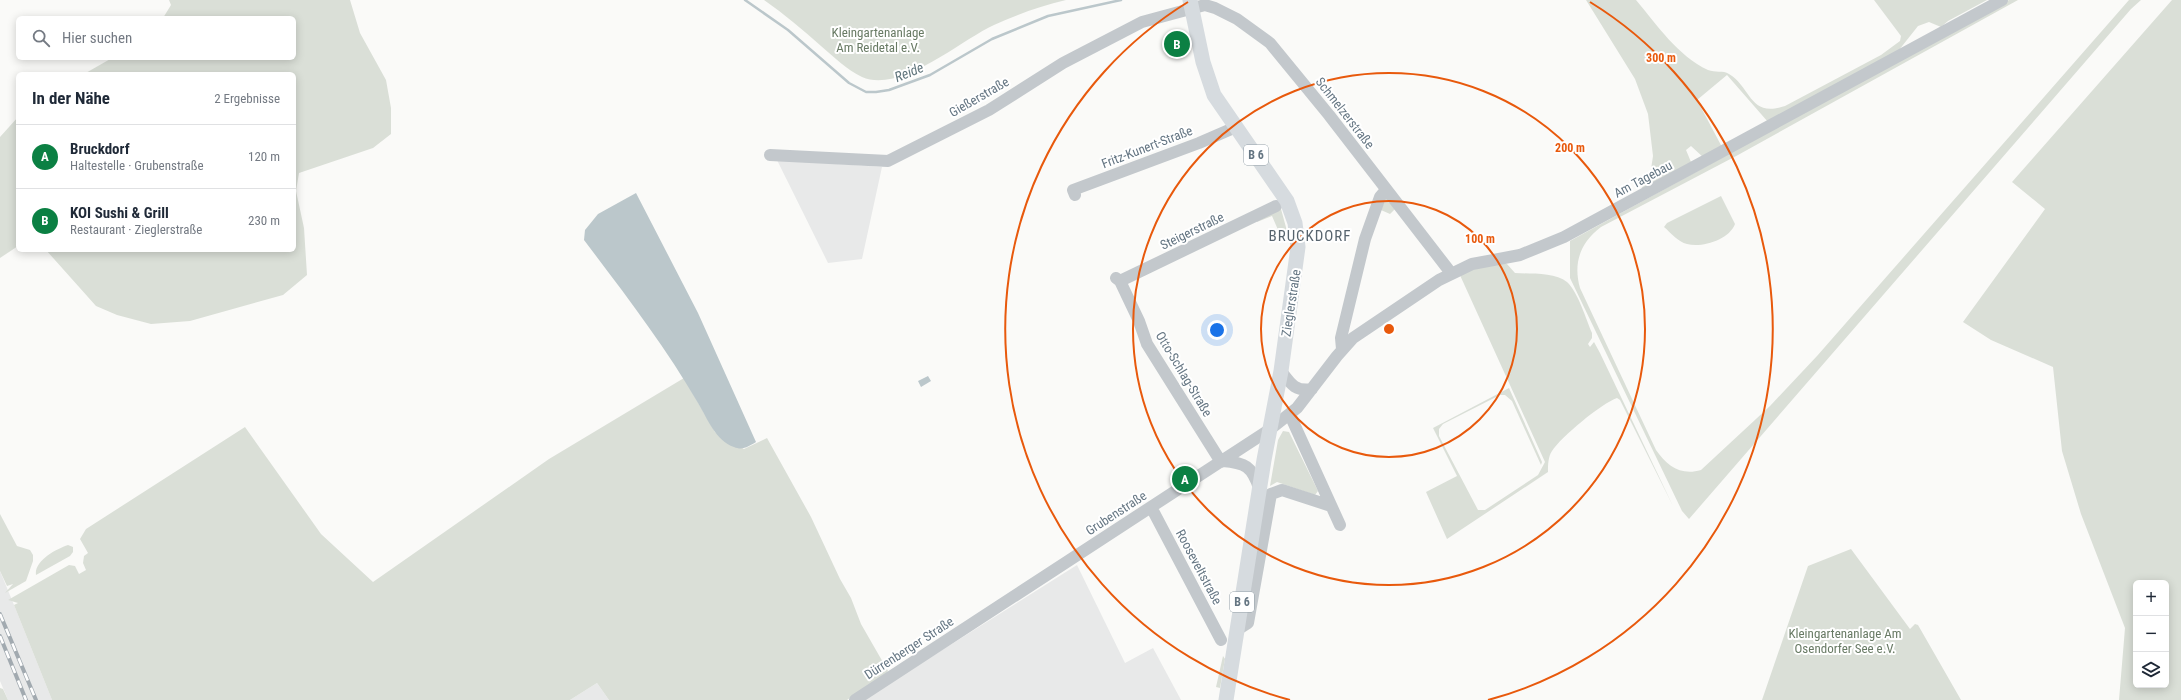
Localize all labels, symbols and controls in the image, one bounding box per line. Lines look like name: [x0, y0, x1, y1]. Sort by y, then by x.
search box: [16, 16, 296, 60]
park label: Kleingartenanlage Am Reidetal e.V.: [832, 25, 924, 55]
icon: search: [30, 27, 52, 49]
text: Hier suchen: [62, 29, 132, 47]
pin: B: [1164, 29, 1190, 59]
text: 300 m: [1646, 51, 1676, 65]
water label: Reide: [892, 59, 926, 85]
street label: Gießerstraße: [947, 74, 1011, 120]
street label: Schmelzerstraße: [1313, 74, 1377, 152]
text: In der Nähe: [32, 88, 110, 108]
text: 2 Ergebnisse: [214, 91, 280, 106]
street label: Fritz-Kunert-Straße: [1099, 123, 1195, 171]
text: Bruckdorf: [70, 140, 130, 158]
text: 200 m: [1555, 141, 1585, 155]
road number: B 6: [1244, 145, 1268, 165]
text: A: [41, 149, 49, 164]
text: 120 m: [248, 149, 280, 164]
street label: Am Tagebau: [1611, 157, 1675, 201]
text: Haltestelle · Grubenstraße: [70, 158, 204, 173]
text: KOI Sushi & Grill: [70, 204, 169, 222]
street label: Steigerstraße: [1158, 209, 1226, 253]
text: B: [41, 213, 49, 228]
text: 230 m: [248, 213, 280, 228]
text: Restaurant · Zieglerstraße: [70, 222, 202, 237]
district label: BRUCKDORF: [1268, 227, 1352, 245]
text: 100 m: [1465, 232, 1495, 246]
street label: Zieglerstraße: [1278, 268, 1304, 338]
your location: [1207, 320, 1227, 340]
centre of rings: [1382, 322, 1396, 336]
street label: Otto-Schlag-Straße: [1153, 329, 1215, 419]
pin: A: [1172, 464, 1198, 494]
street label: Grubenstraße: [1083, 488, 1149, 538]
street label: Rooseveltstraße: [1173, 527, 1225, 607]
map controls: [2133, 580, 2169, 688]
button: +: [2133, 580, 2169, 616]
road number: B 6: [1230, 592, 1254, 612]
street label: Dürrenberger Straße: [862, 614, 956, 682]
button: −: [2133, 616, 2169, 652]
park label: Kleingartenanlage Am Osendorfer See e.V.: [1788, 626, 1902, 656]
button: layers: [2133, 652, 2169, 688]

